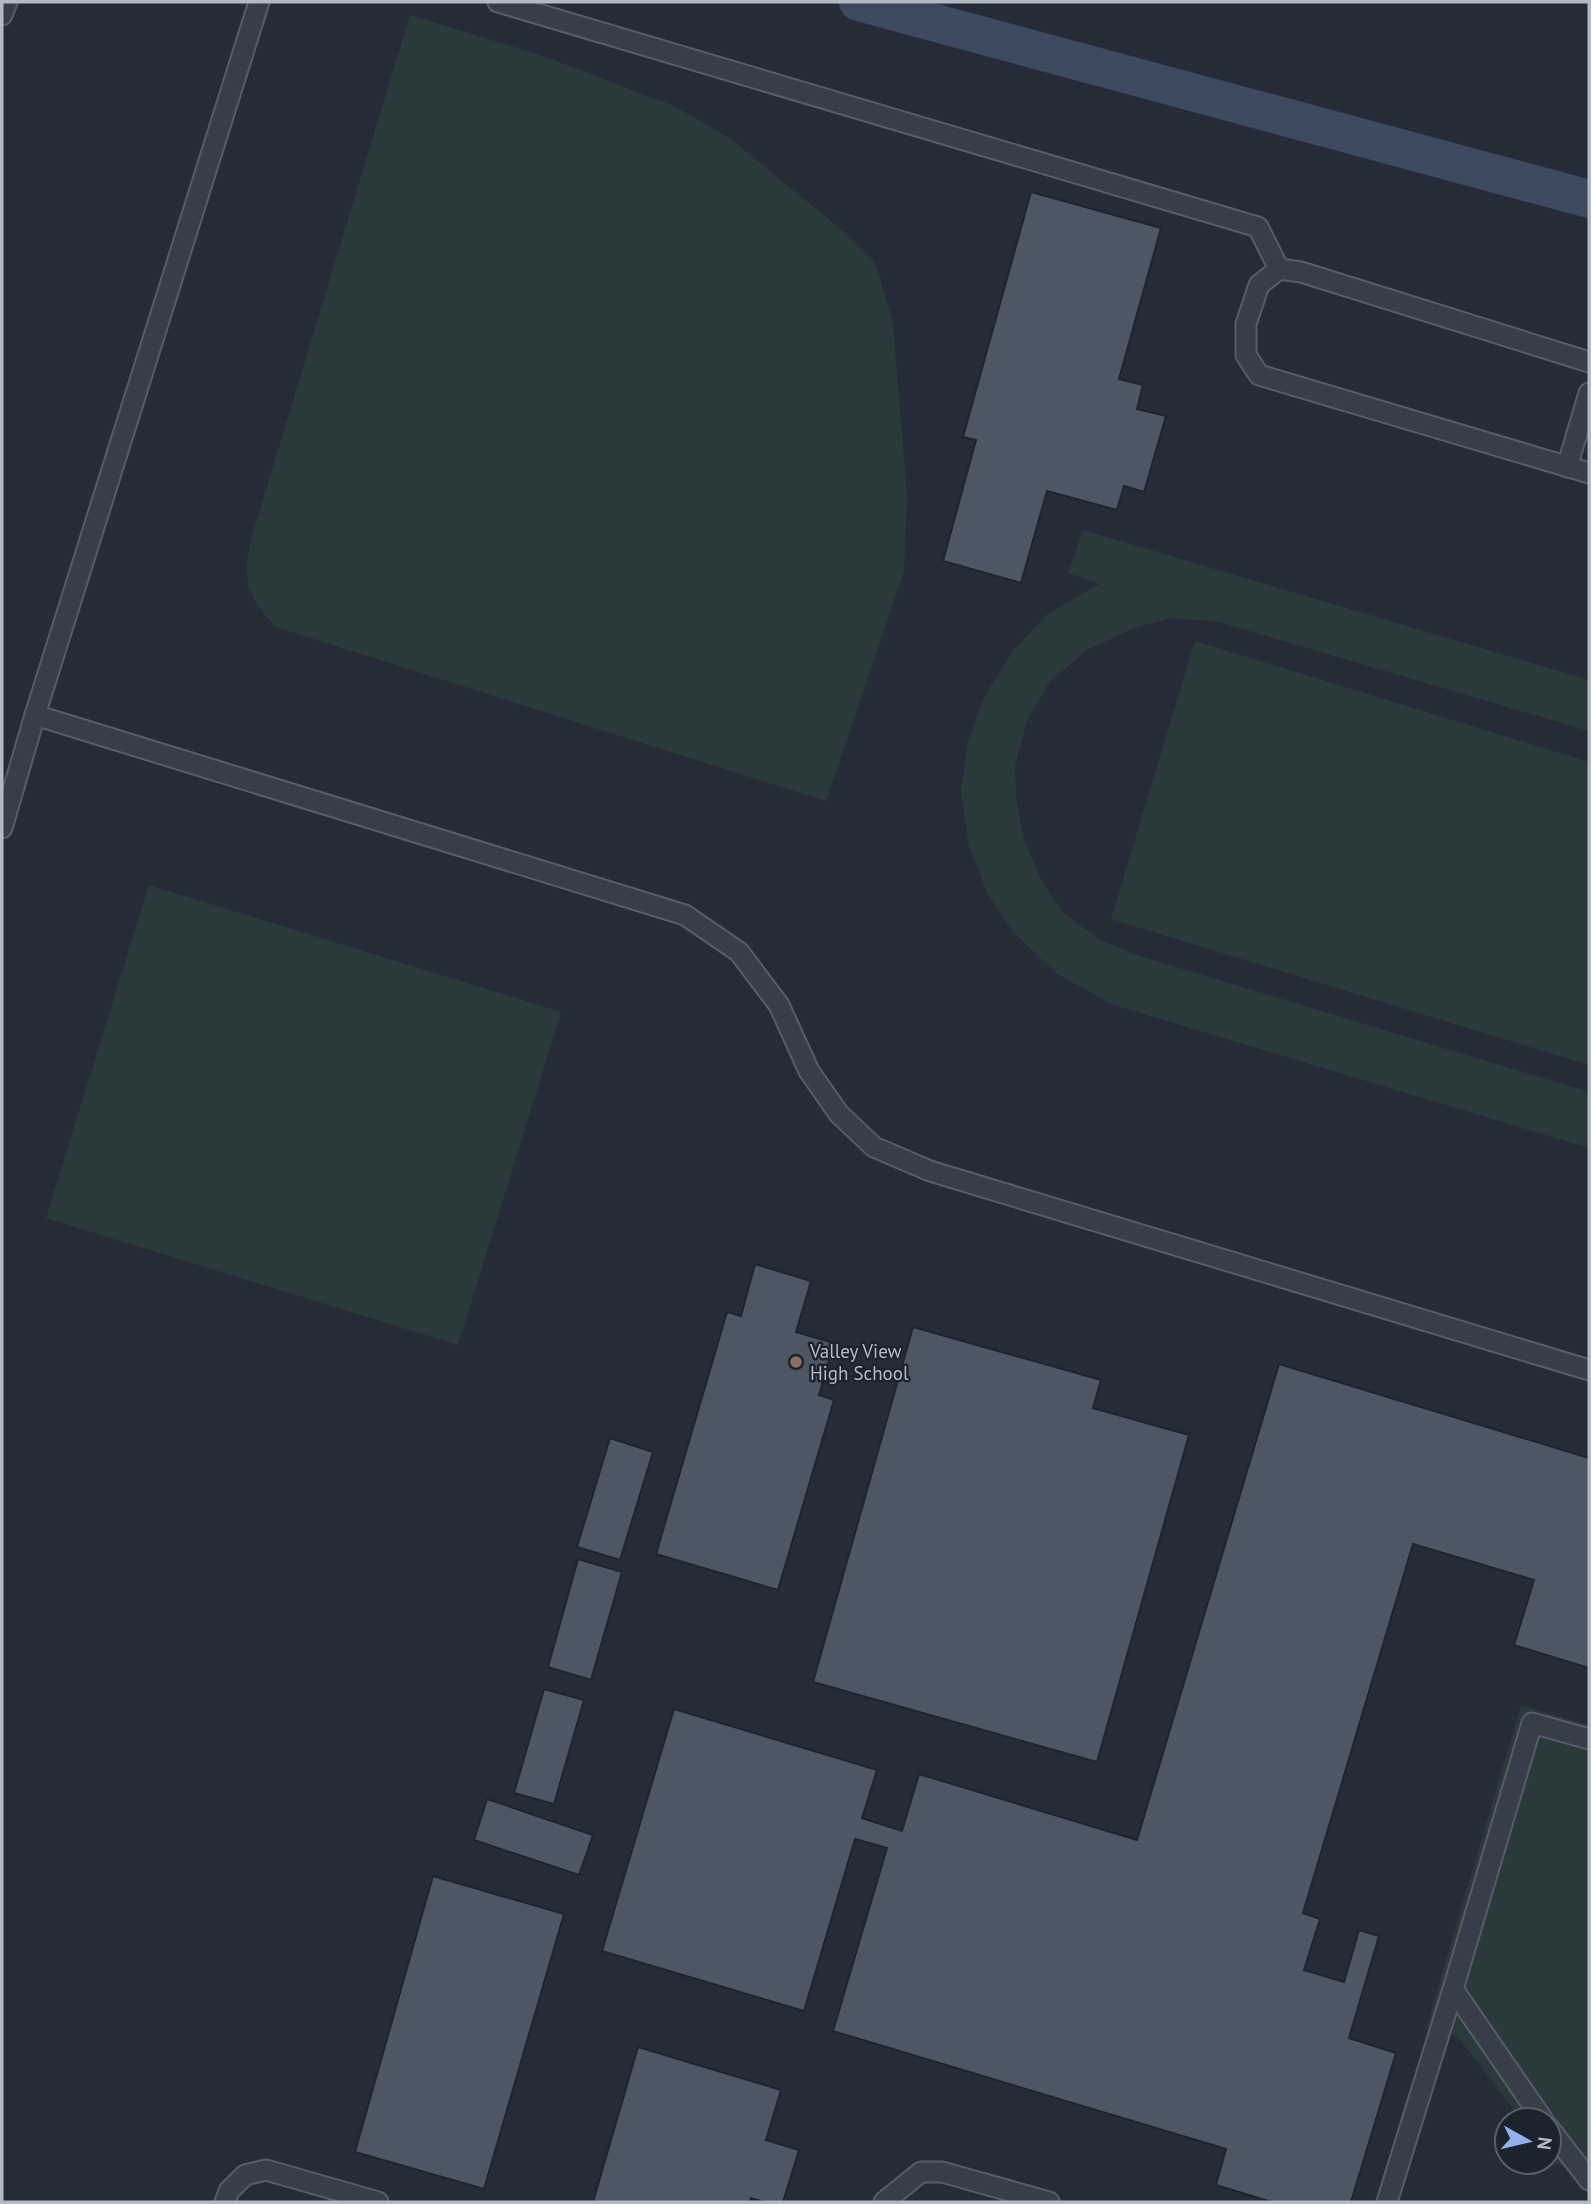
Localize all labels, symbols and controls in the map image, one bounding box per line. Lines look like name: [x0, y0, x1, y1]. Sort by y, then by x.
place label: Valley View High School: [809, 1339, 909, 1385]
marker: Valley View High School: [788, 1354, 804, 1370]
north arrow: [1493, 2106, 1563, 2176]
text: N: [1532, 2136, 1558, 2151]

